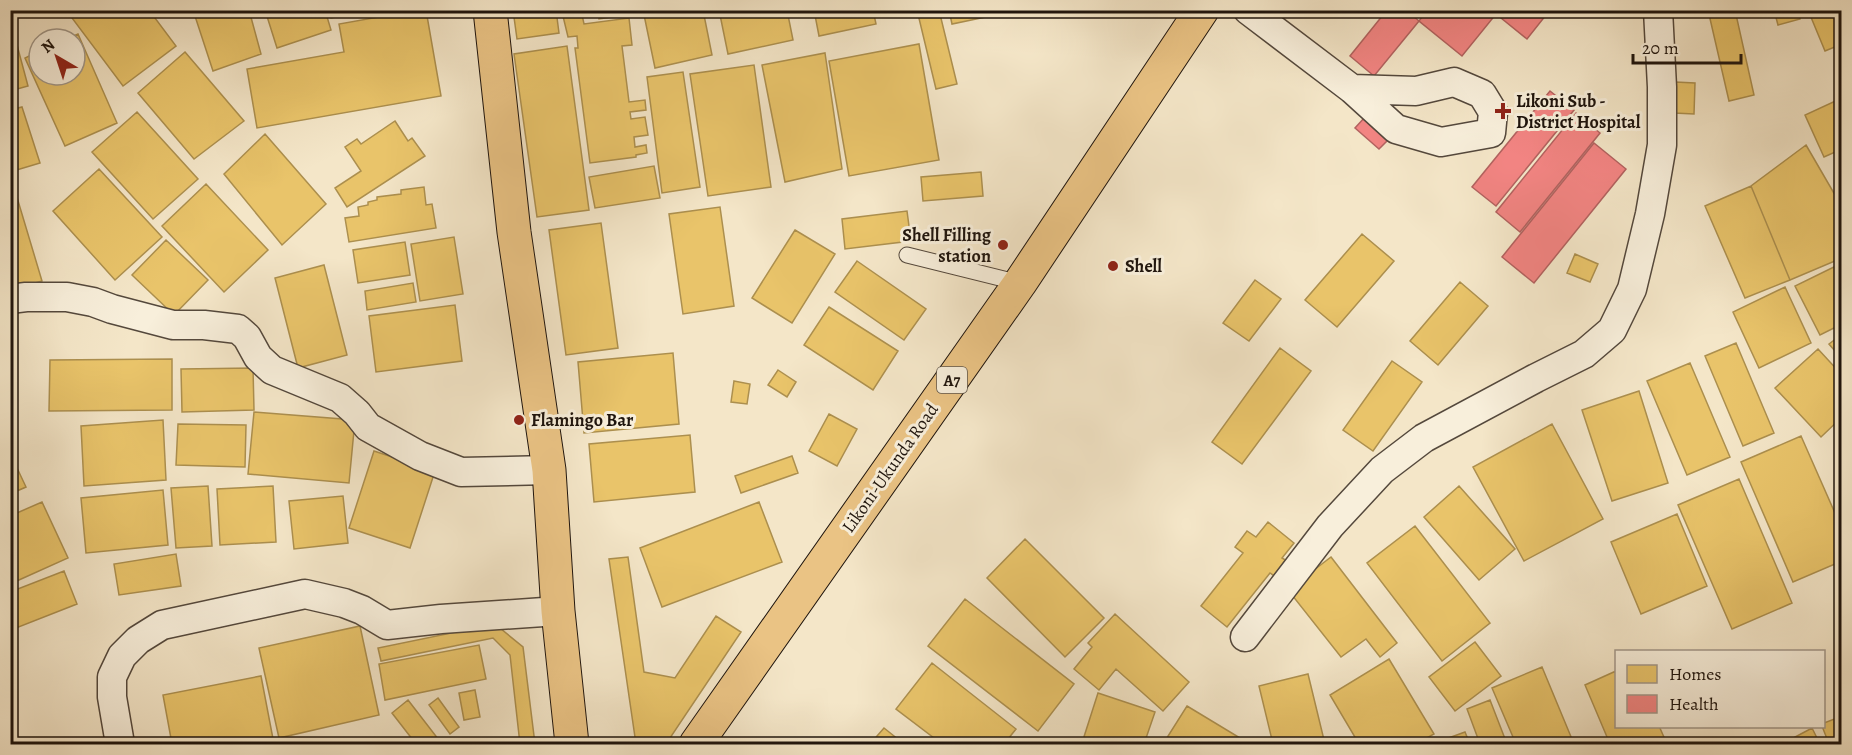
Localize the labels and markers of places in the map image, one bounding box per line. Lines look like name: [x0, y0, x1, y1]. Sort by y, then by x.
place label: Likoni Sub - District Hospital: [1516, 89, 1641, 134]
marker: Likoni Sub - District Hospital: [1494, 102, 1512, 120]
place label: Shell Filling station: [902, 223, 992, 268]
marker: Shell Filling station: [996, 238, 1010, 252]
place label: Shell: [1125, 254, 1162, 278]
marker: Shell: [1106, 259, 1120, 273]
place label: Flamingo Bar: [531, 408, 634, 432]
marker: Flamingo Bar: [512, 413, 526, 427]

